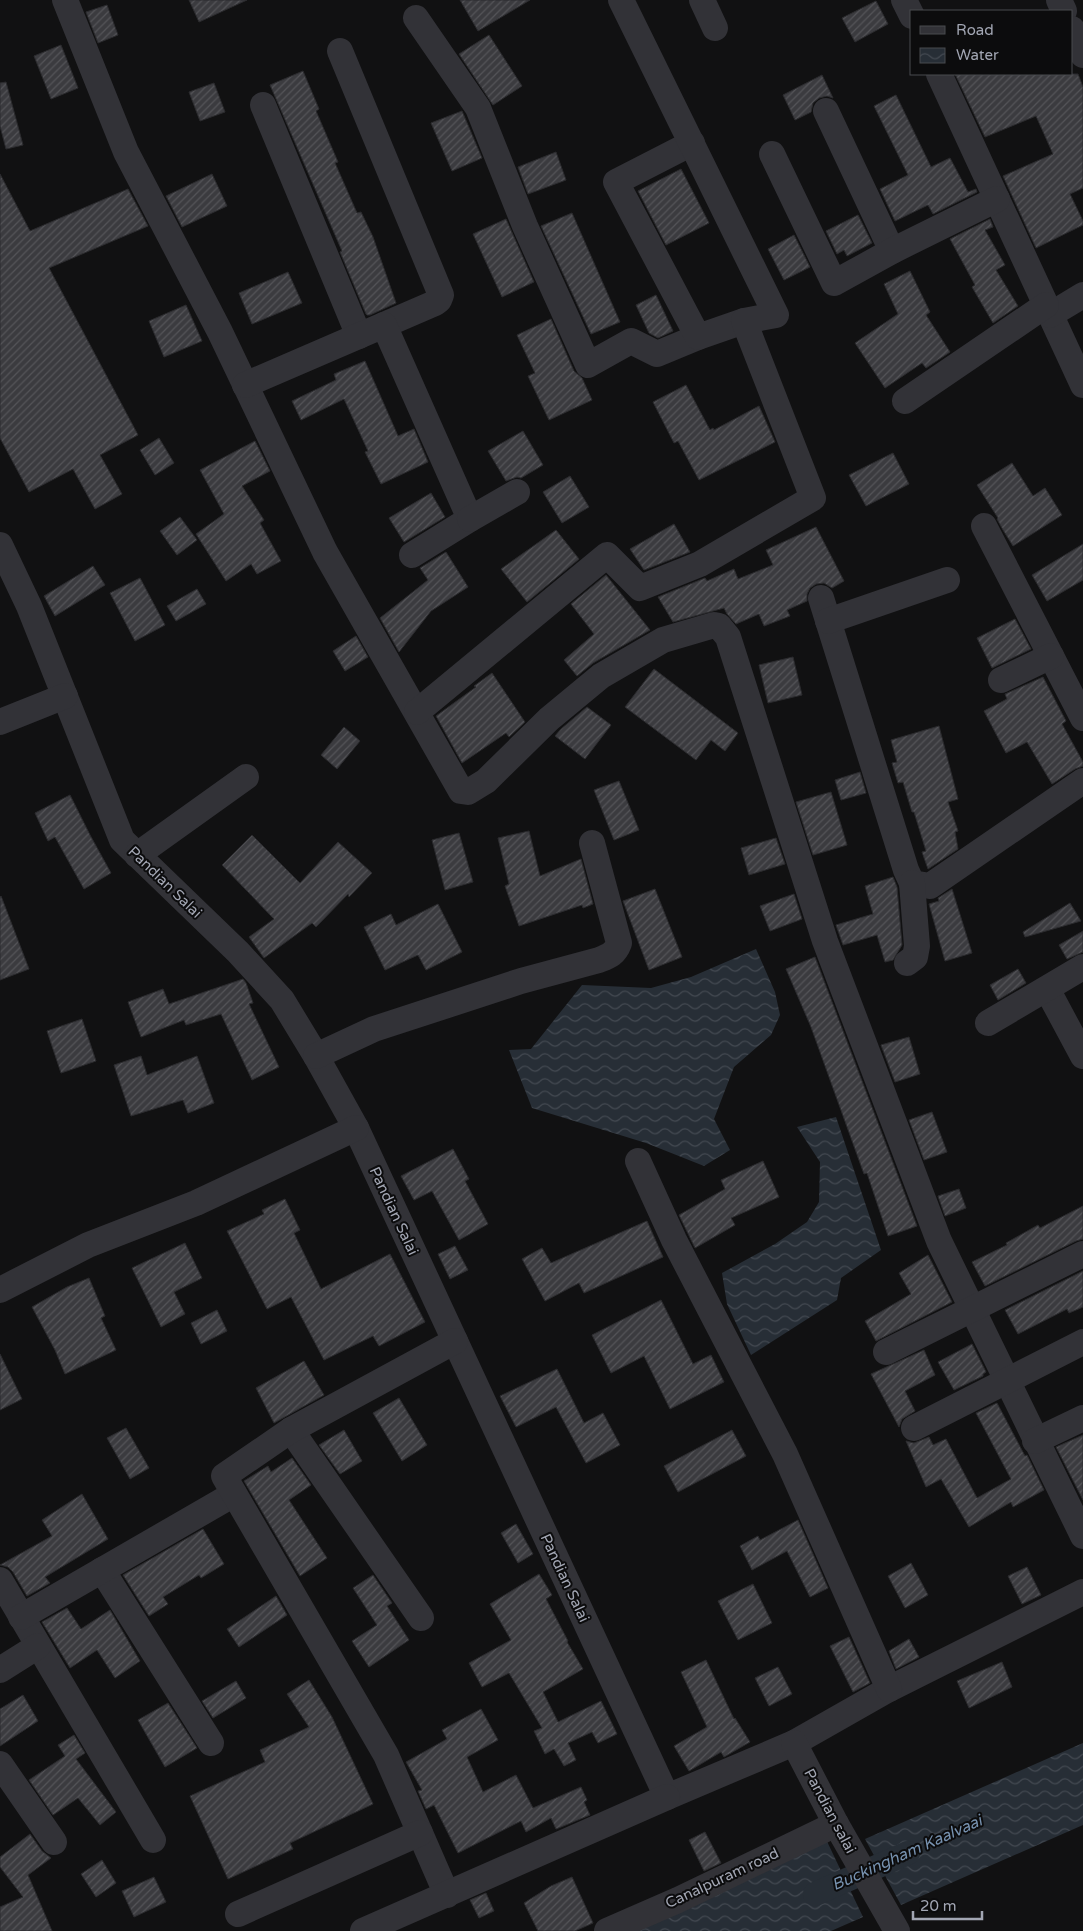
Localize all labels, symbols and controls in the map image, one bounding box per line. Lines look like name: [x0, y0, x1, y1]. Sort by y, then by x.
legend: [910, 10, 1073, 75]
text: Road: [956, 21, 994, 39]
text: Water: [956, 46, 999, 64]
street label: Pandian Salai: [124, 842, 206, 922]
street label: Pandian Salai: [366, 1164, 422, 1258]
street label: Pandian Salai: [537, 1531, 593, 1625]
street label: Pandian salai: [800, 1766, 860, 1856]
water label: Buckingham Kaalvaai: [829, 1810, 987, 1895]
street label: Canalpuram road: [662, 1844, 782, 1912]
scale bar: [913, 1888, 982, 1920]
text: 20 m: [920, 1897, 957, 1915]

